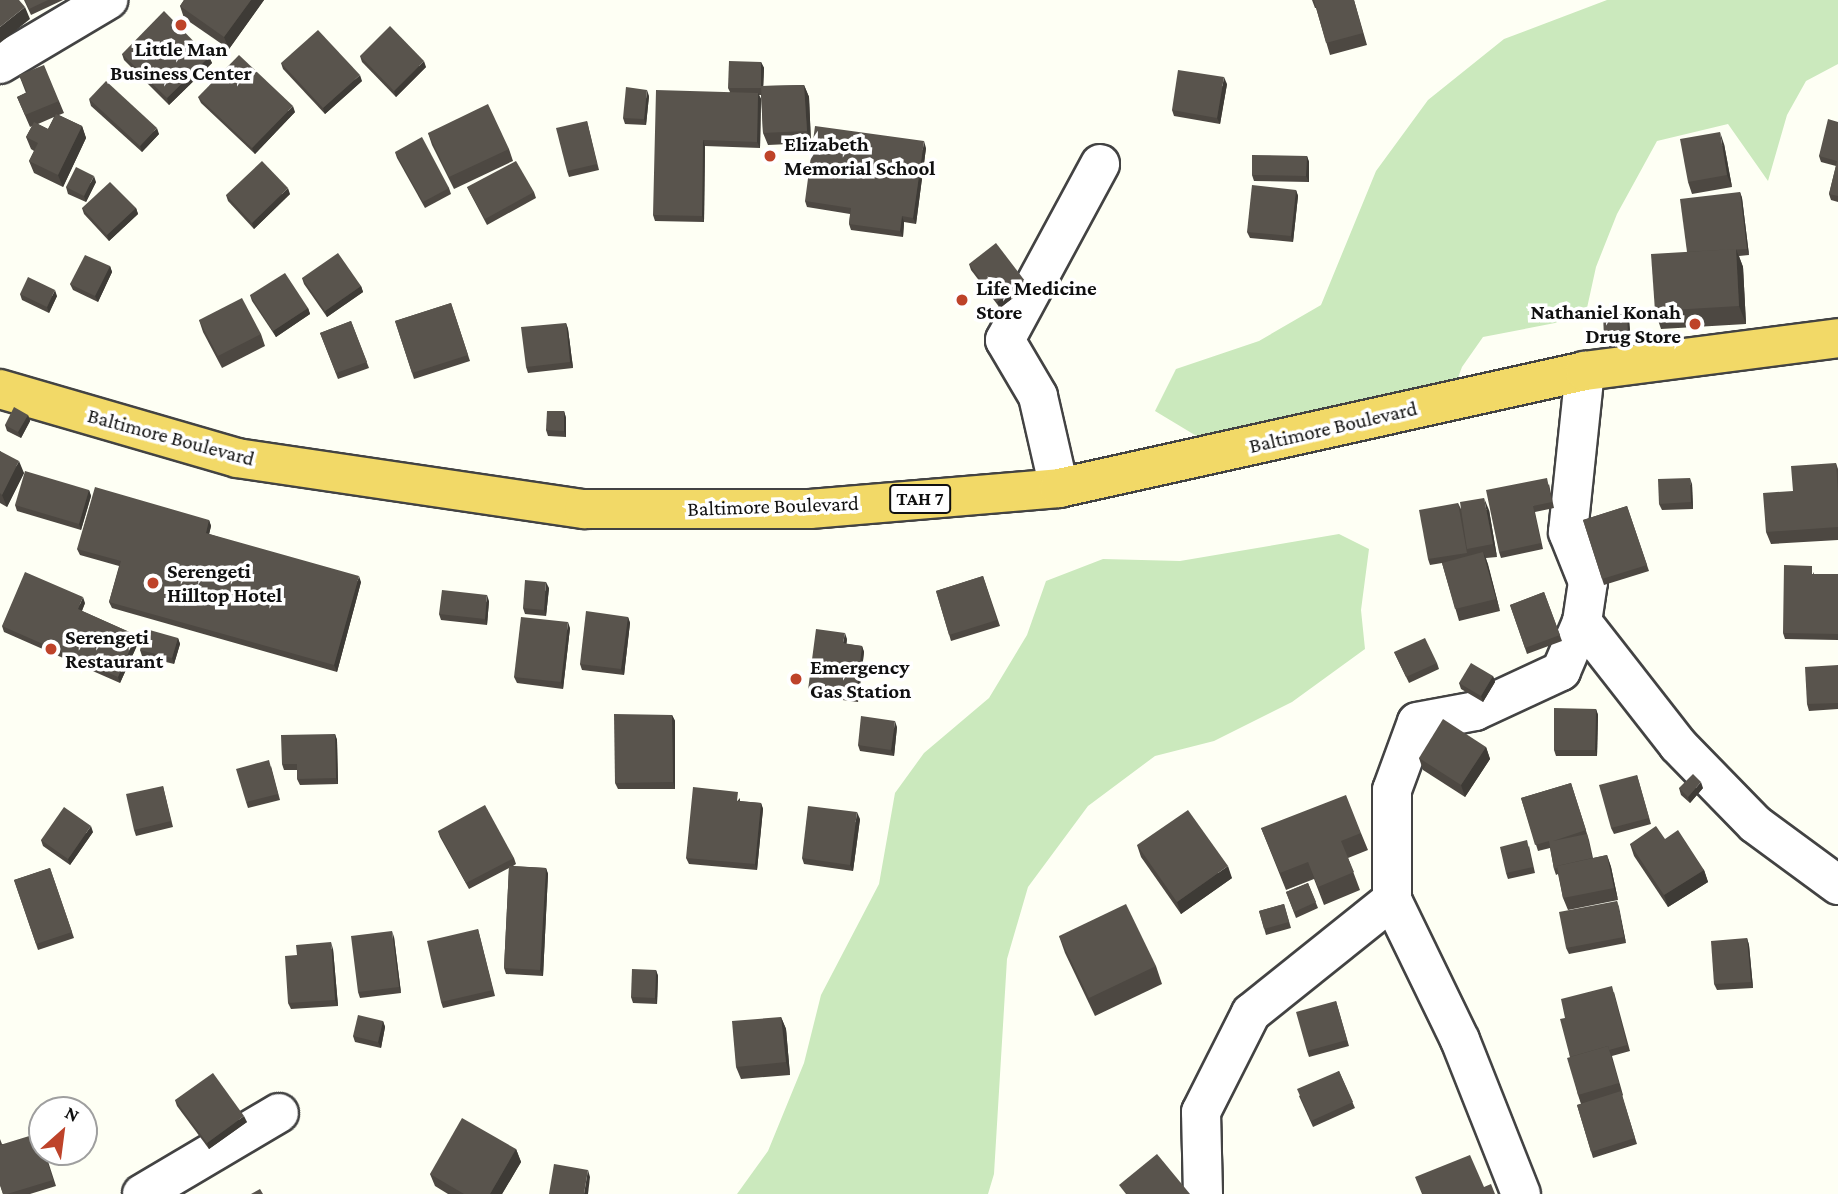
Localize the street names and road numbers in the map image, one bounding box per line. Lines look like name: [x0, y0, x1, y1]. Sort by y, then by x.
street label: Baltimore Boulevard: [1247, 395, 1419, 459]
street label: Baltimore Boulevard: [85, 403, 257, 471]
road number: TAH 7: [888, 484, 951, 514]
street label: Baltimore Boulevard: [687, 490, 859, 522]

